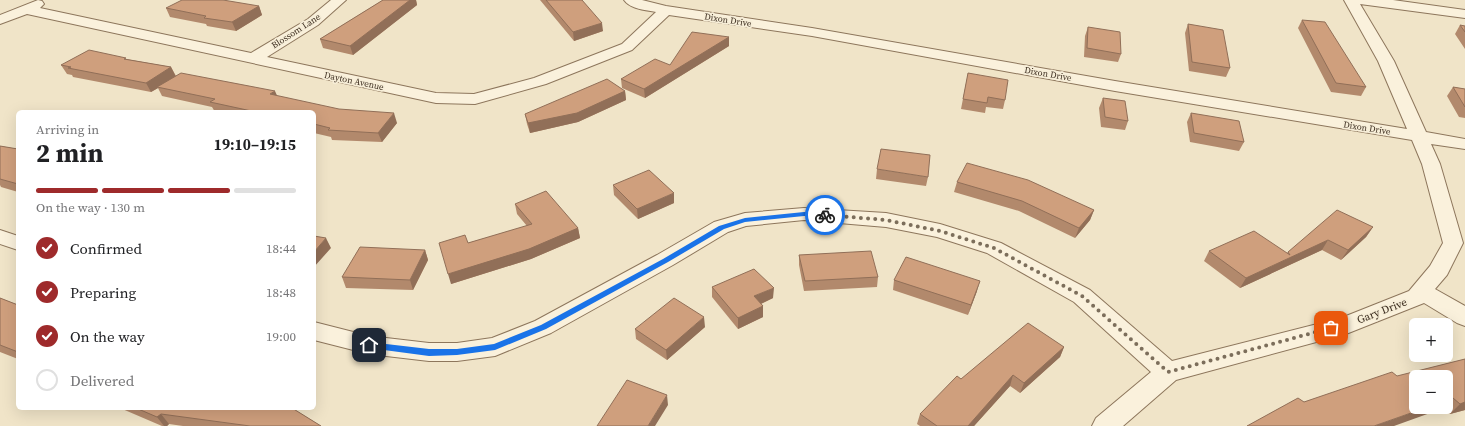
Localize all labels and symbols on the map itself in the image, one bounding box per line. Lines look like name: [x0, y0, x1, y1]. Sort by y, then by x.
street label: Blossom Lane: [269, 10, 323, 51]
street label: Dixon Drive: [703, 10, 753, 30]
street label: Dixon Drive: [1023, 64, 1073, 84]
street label: Dayton Avenue: [323, 69, 385, 93]
street label: Dixon Drive: [1342, 118, 1392, 138]
courier: [805, 195, 845, 235]
street label: Gary Drive: [1355, 294, 1410, 327]
pin: [1314, 311, 1348, 345]
pin: [352, 328, 386, 362]

